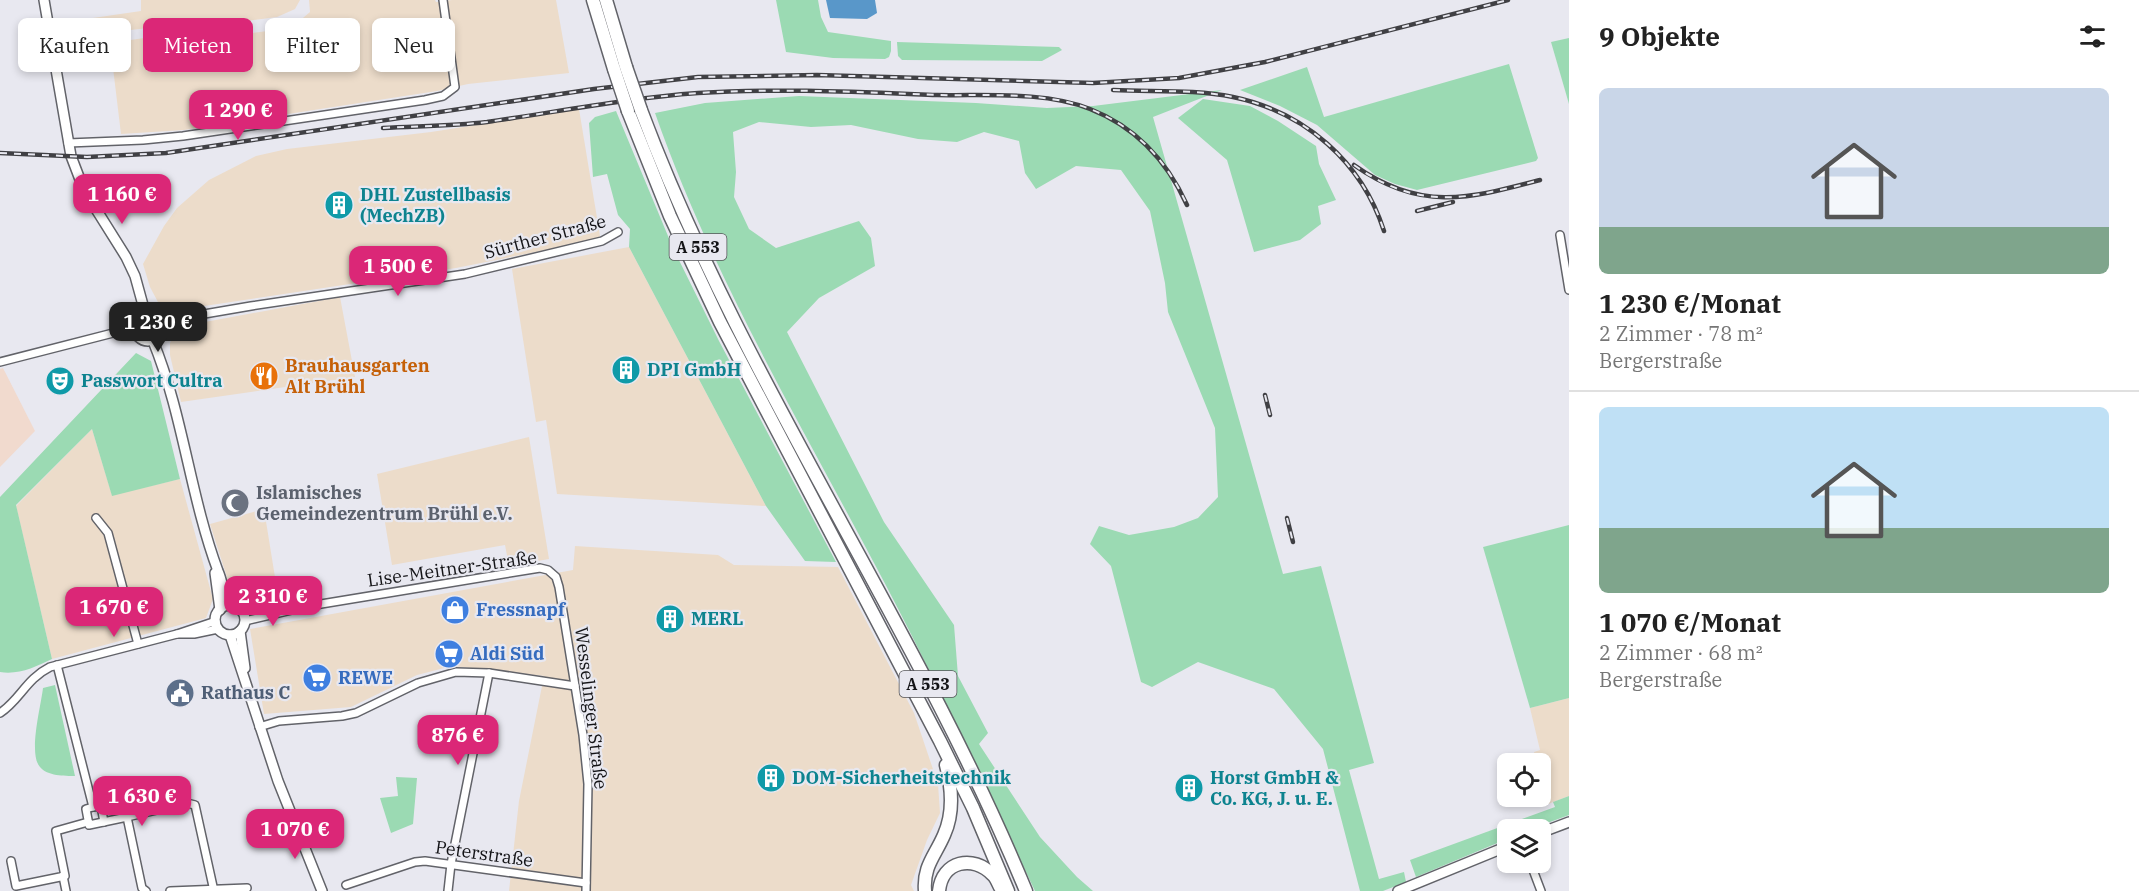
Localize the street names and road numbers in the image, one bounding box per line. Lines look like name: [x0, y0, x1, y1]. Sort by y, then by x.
street label: Sürther Straße: [481, 209, 608, 264]
road number: A 553: [670, 234, 726, 260]
street label: Lise-Meitner-Straße: [366, 545, 538, 592]
street label: Wesselinger Straße: [570, 625, 613, 790]
road number: A 553: [900, 671, 956, 697]
street label: Peterstraße: [434, 835, 534, 872]

